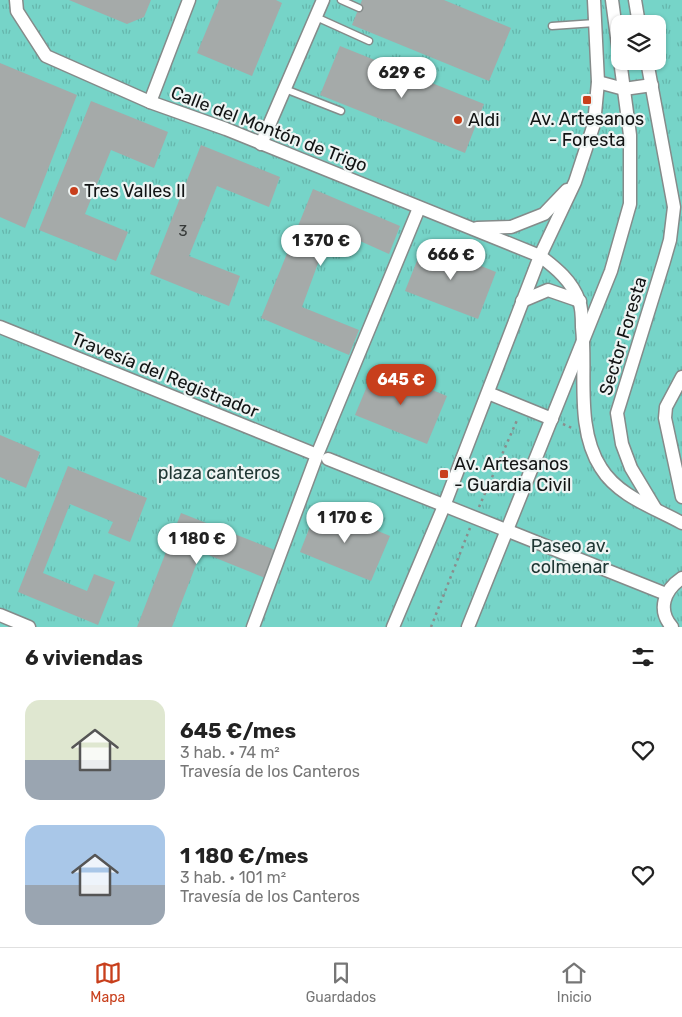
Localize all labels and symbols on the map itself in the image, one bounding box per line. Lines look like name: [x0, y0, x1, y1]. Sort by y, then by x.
pin: 629 €: [367, 56, 437, 99]
street label: Calle del Montón de Trigo: [168, 81, 370, 177]
marker: Av. Artesanos - Foresta: [581, 94, 593, 106]
place label: Av. Artesanos - Foresta: [530, 108, 644, 151]
place label: Aldi: [468, 109, 500, 131]
marker: Aldi: [452, 114, 464, 126]
place label: Tres Valles II: [84, 180, 186, 202]
marker: Tres Valles II: [68, 185, 80, 197]
house number: 3: [178, 222, 188, 240]
pin: 1 370 €: [275, 224, 367, 267]
pin: 666 €: [416, 238, 486, 281]
street label: Sector Foresta: [595, 274, 651, 398]
street label: Travesía del Registrador: [68, 327, 262, 423]
pin: 645 €: [366, 364, 436, 406]
place label: Av. Artesanos - Guardia Civil: [454, 453, 571, 496]
park label: plaza canteros: [158, 462, 280, 484]
marker: Av. Artesanos - Guardia Civil: [438, 468, 450, 480]
pin: 1 170 €: [299, 502, 391, 544]
pin: 1 180 €: [151, 522, 243, 565]
park label: Paseo av. colmenar: [531, 535, 609, 578]

